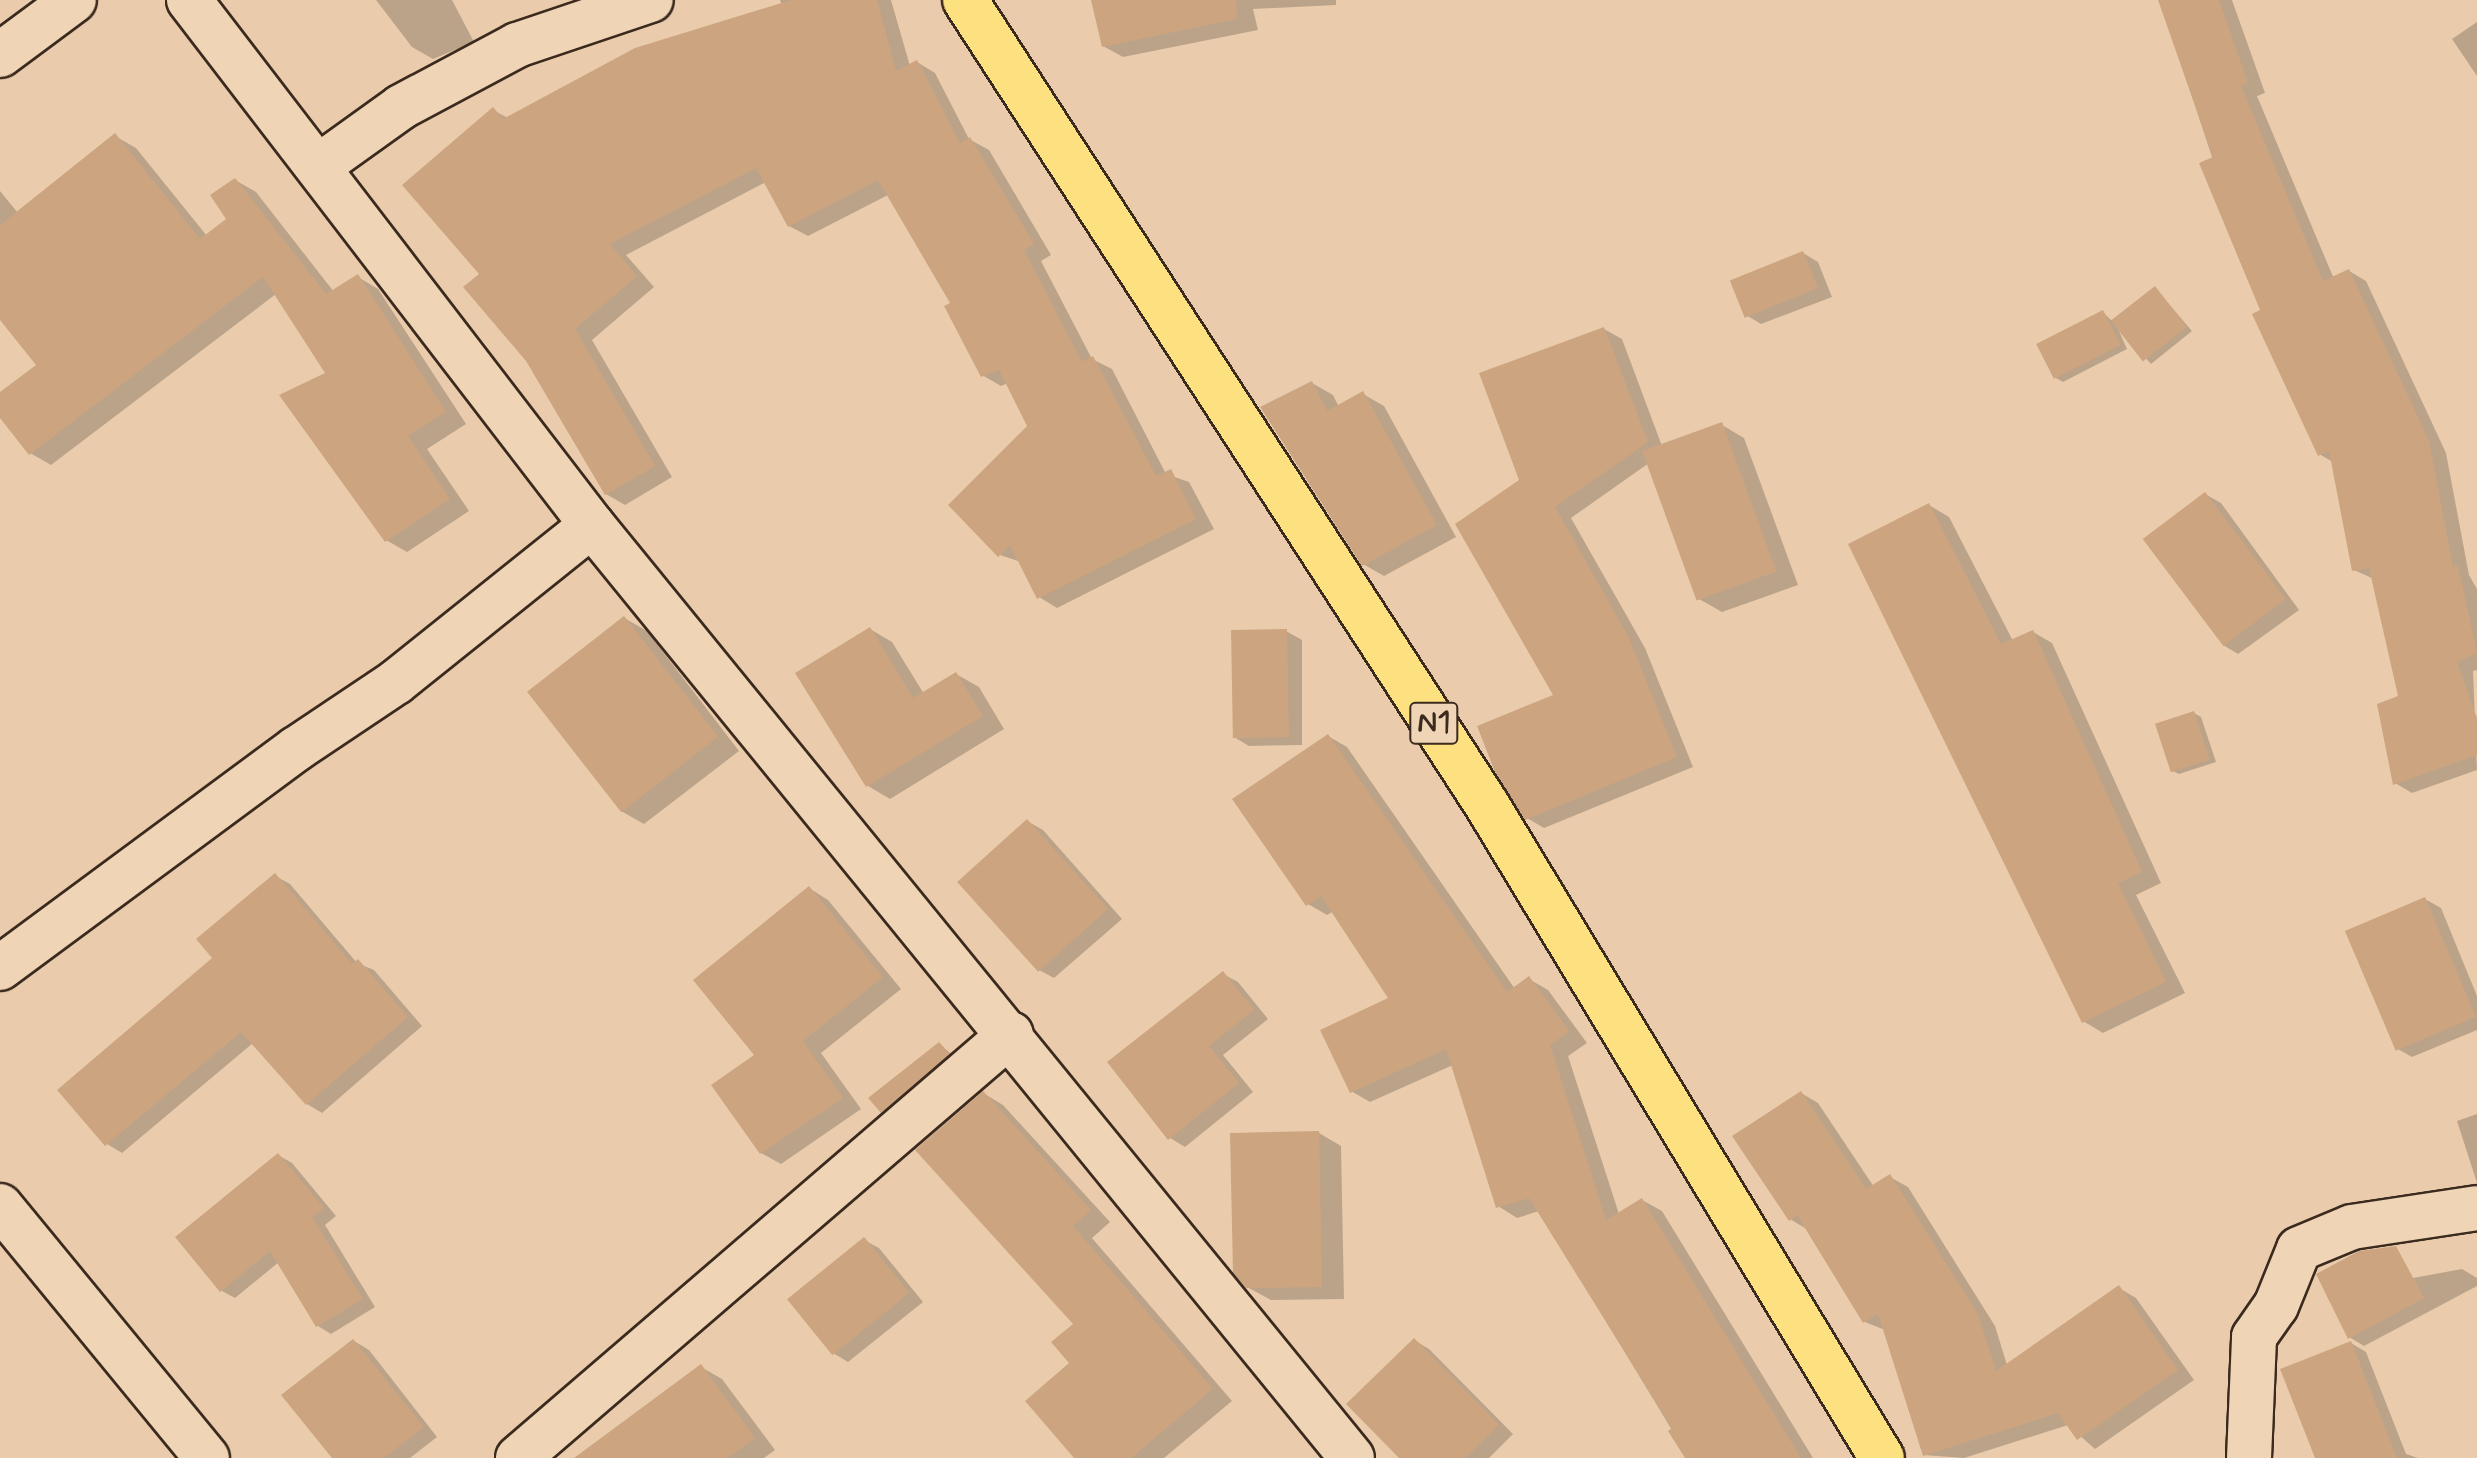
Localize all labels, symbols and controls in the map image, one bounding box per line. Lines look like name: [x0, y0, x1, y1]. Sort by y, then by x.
road number: N1: [1408, 697, 1460, 749]

